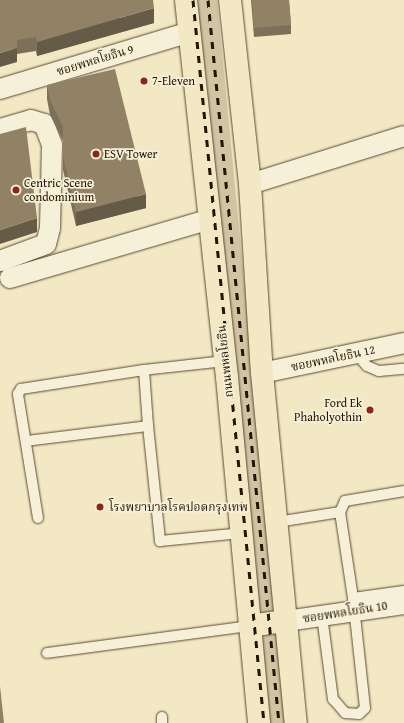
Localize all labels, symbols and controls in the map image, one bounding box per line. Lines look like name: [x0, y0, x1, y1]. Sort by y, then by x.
street label: ซอยพหลโยธิน 9: [55, 41, 135, 79]
place label: 7-Eleven: [152, 74, 195, 88]
marker: 7-Eleven: [139, 76, 149, 86]
place label: ESV Tower: [104, 147, 157, 161]
marker: ESV Tower: [91, 149, 101, 159]
place label: Centric Scene condominium: [24, 176, 94, 204]
marker: Centric Scene condominium: [11, 185, 21, 195]
street label: ถนนพหลโยธิน: [214, 324, 236, 398]
street label: ซอยพหลโยธิน 12: [290, 342, 376, 374]
place label: Ford Ek Phaholyothin: [294, 396, 362, 424]
marker: Ford Ek Phaholyothin: [365, 405, 375, 415]
place label: โรงพยาบาลโรคปอดกรุงเทพ: [109, 500, 248, 514]
marker: โรงพยาบาลโรคปอดกรุงเทพ: [94, 501, 106, 513]
street label: ซอยพหลโยธิน 10: [302, 598, 388, 626]

